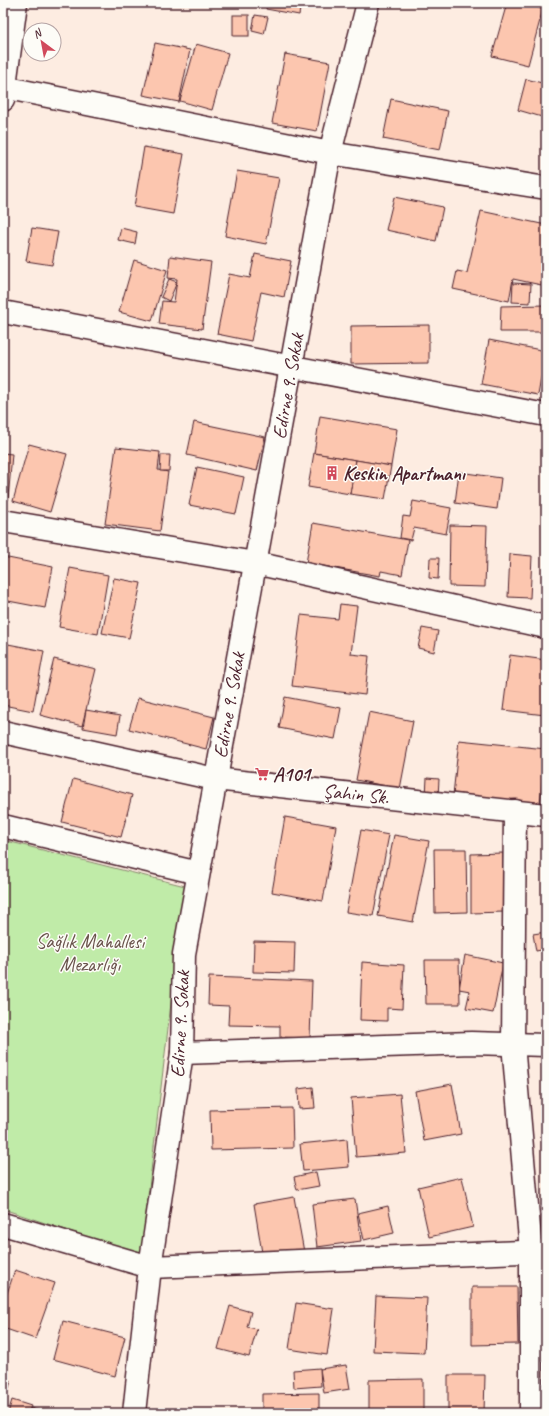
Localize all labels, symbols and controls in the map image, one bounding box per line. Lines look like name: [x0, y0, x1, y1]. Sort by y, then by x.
north arrow: [22, 22, 62, 62]
text: N: [30, 25, 45, 41]
street label: Edirne 9. Sokak: [266, 330, 310, 441]
place label: Keskin Apartmanı: [343, 461, 466, 486]
building icon: Keskin Apartmanı: [324, 465, 340, 481]
street label: Edirne 9. Sokak: [207, 649, 251, 760]
place label: A101: [273, 762, 312, 787]
supermarket icon: A101: [254, 766, 270, 782]
street label: Şahin Sk.: [322, 778, 390, 810]
park label: Sağlık Mahallesi Mezarlığı: [36, 929, 147, 977]
street label: Edirne 9. Sokak: [165, 968, 195, 1078]

